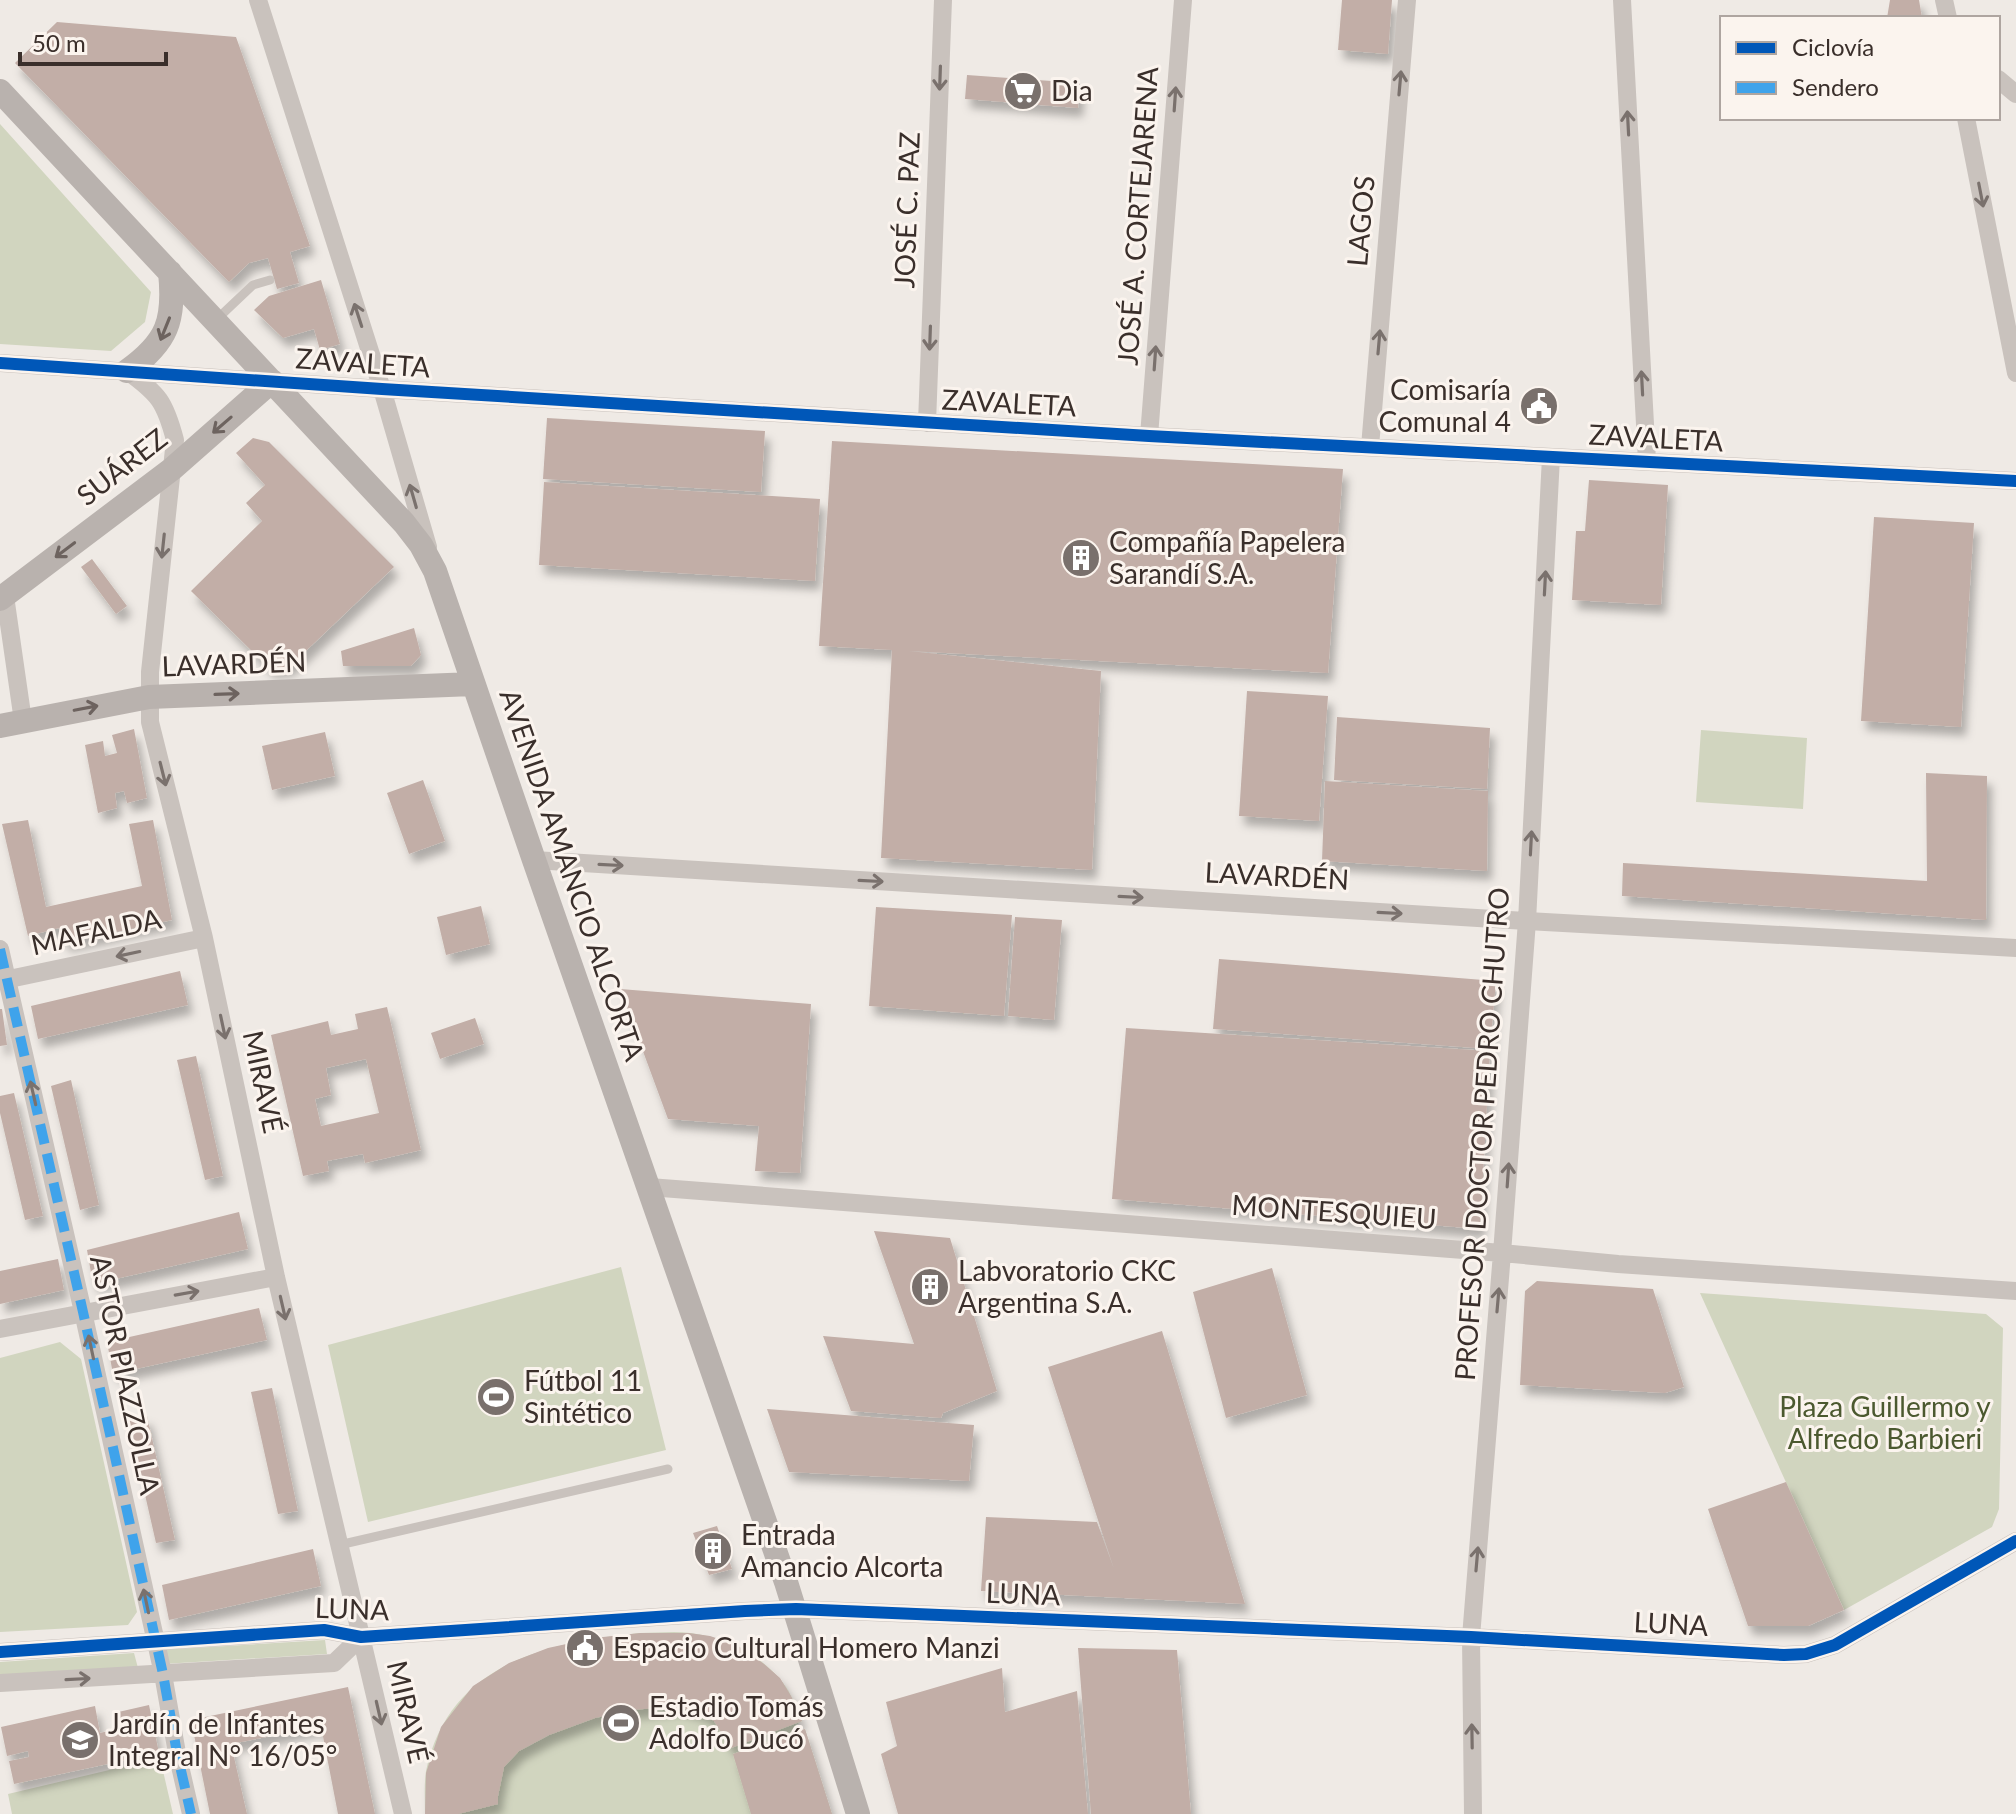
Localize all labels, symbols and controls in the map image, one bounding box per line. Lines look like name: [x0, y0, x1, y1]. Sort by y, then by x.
scale bar: [20, 16, 166, 66]
legend: [1720, 16, 2000, 120]
text: 50 m: [32, 28, 86, 57]
text: Ciclovía: [1792, 32, 1874, 61]
one-way arrow: [933, 64, 948, 91]
street label: JOSÉ A. CORTEJARENA: [1110, 65, 1164, 366]
supermarket icon: Dia: [1002, 70, 1044, 112]
one-way arrow: [1393, 70, 1408, 97]
text: Sendero: [1792, 72, 1879, 101]
place label: Dia: [1051, 73, 1093, 107]
one-way arrow: [1168, 86, 1183, 113]
one-way arrow: [1621, 110, 1636, 137]
street label: JOSÉ C. PAZ: [886, 131, 926, 289]
street label: LAGOS: [1339, 174, 1381, 268]
one-way arrow: [1975, 181, 1990, 207]
one-way arrow: [350, 303, 364, 328]
one-way arrow: [157, 316, 171, 340]
one-way arrow: [922, 324, 937, 351]
one-way arrow: [1372, 329, 1387, 356]
street label: ZAVALETA: [295, 340, 432, 384]
one-way arrow: [1148, 345, 1163, 372]
one-way arrow: [1635, 370, 1650, 397]
place label: Comisaría Comunal 4: [1379, 372, 1511, 438]
street label: ZAVALETA: [941, 381, 1077, 423]
public building icon: Comisaría Comunal 4: [1518, 385, 1560, 427]
one-way arrow: [212, 416, 232, 434]
street label: ZAVALETA: [1588, 416, 1724, 458]
street label: SUÁREZ: [70, 421, 173, 512]
one-way arrow: [405, 484, 419, 509]
place label: Compañía Papelera Sarandí S.A.: [1109, 524, 1345, 590]
one-way arrow: [156, 533, 171, 559]
building icon: Compañía Papelera Sarandí S.A.: [1060, 537, 1102, 579]
one-way arrow: [55, 542, 76, 559]
one-way arrow: [1537, 570, 1552, 597]
street label: LAVARDÉN: [161, 643, 307, 683]
street label: AVENIDA AMANCIO ALCORTA: [493, 684, 653, 1065]
one-way arrow: [213, 687, 240, 702]
one-way arrow: [73, 700, 98, 715]
one-way arrow: [156, 760, 171, 786]
one-way arrow: [1523, 830, 1538, 857]
street label: LAVARDÉN: [1204, 854, 1350, 896]
one-way arrow: [598, 858, 624, 873]
one-way arrow: [857, 874, 884, 889]
street label: PROFESOR DOCTOR PEDRO CHUTRO: [1447, 886, 1515, 1382]
one-way arrow: [1117, 890, 1143, 905]
street label: MAFALDA: [28, 901, 164, 961]
one-way arrow: [1376, 905, 1403, 920]
one-way arrow: [115, 947, 141, 962]
one-way arrow: [216, 1013, 231, 1039]
street label: MIRAVÉ: [237, 1027, 291, 1136]
one-way arrow: [25, 1081, 40, 1107]
one-way arrow: [1501, 1162, 1516, 1189]
street label: MONTESQUIEU: [1230, 1187, 1438, 1235]
street label: ASTOR PIAZZOLLA: [84, 1252, 168, 1498]
place label: Labvoratorio CKC Argentina S.A.: [958, 1253, 1176, 1319]
building icon: Labvoratorio CKC Argentina S.A.: [909, 1266, 951, 1308]
one-way arrow: [173, 1285, 199, 1300]
one-way arrow: [1491, 1287, 1506, 1314]
one-way arrow: [277, 1295, 292, 1321]
one-way arrow: [83, 1334, 98, 1360]
place label: Fútbol 11 Sintético: [524, 1363, 642, 1429]
sports icon: Fútbol 11 Sintético: [475, 1376, 517, 1418]
park label: Plaza Guillermo y Alfredo Barbieri: [1779, 1389, 1991, 1455]
place label: Entrada Amancio Alcorta: [741, 1517, 943, 1583]
building icon: Entrada Amancio Alcorta: [692, 1530, 734, 1572]
one-way arrow: [1470, 1546, 1485, 1573]
street label: LUNA: [985, 1575, 1061, 1611]
one-way arrow: [138, 1588, 153, 1614]
street label: LUNA: [314, 1590, 390, 1626]
street label: LUNA: [1633, 1604, 1709, 1642]
public building icon: Espacio Cultural Homero Manzi: [564, 1627, 606, 1669]
place label: Espacio Cultural Homero Manzi: [613, 1630, 1000, 1664]
street label: MIRAVÉ: [381, 1657, 437, 1766]
one-way arrow: [64, 1671, 91, 1686]
place label: Estadio Tomás Adolfo Ducó: [649, 1689, 824, 1755]
one-way arrow: [372, 1700, 387, 1726]
sports icon: Estadio Tomás Adolfo Ducó: [600, 1702, 642, 1744]
place label: Jardín de Infantes Integral N° 16/05°: [108, 1706, 337, 1772]
school or university icon: Jardín de Infantes Integral N° 16/05°: [59, 1719, 101, 1761]
one-way arrow: [1464, 1723, 1480, 1750]

